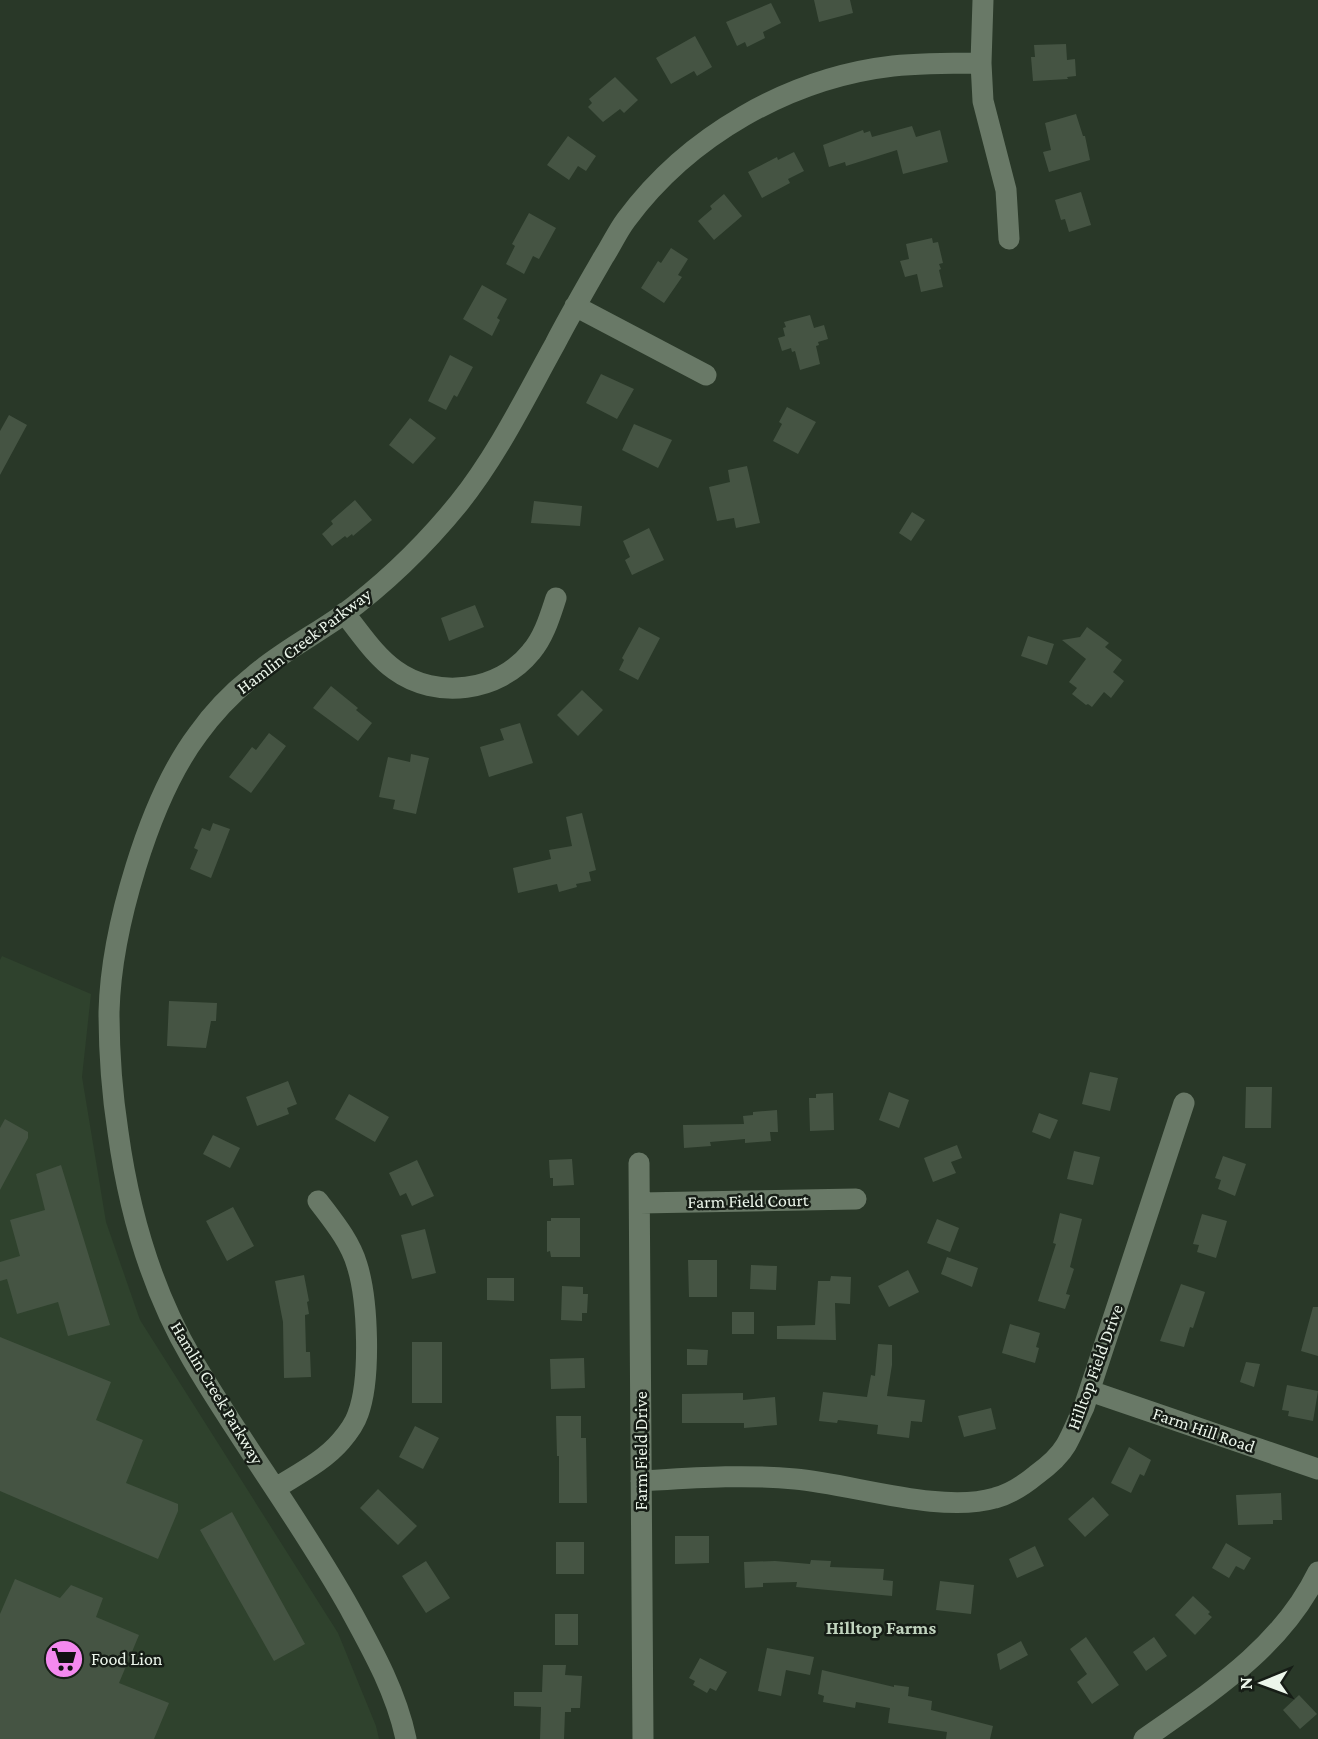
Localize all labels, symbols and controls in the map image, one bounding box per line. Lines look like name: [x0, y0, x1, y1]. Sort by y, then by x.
street label: Hamlin Creek Parkway: [233, 584, 376, 698]
street label: Farm Field Court: [687, 1190, 810, 1212]
street label: Hilltop Field Drive: [1063, 1302, 1127, 1432]
street label: Hamlin Creek Parkway: [166, 1318, 268, 1469]
street label: Farm Field Drive: [631, 1391, 651, 1511]
street label: Farm Hill Road: [1150, 1403, 1258, 1457]
district label: Hilltop Farms: [826, 1617, 936, 1638]
supermarket icon: Food Lion: [43, 1638, 85, 1680]
north arrow: [1227, 1648, 1297, 1718]
place label: Food Lion: [91, 1649, 163, 1669]
text: N: [1235, 1677, 1256, 1690]

